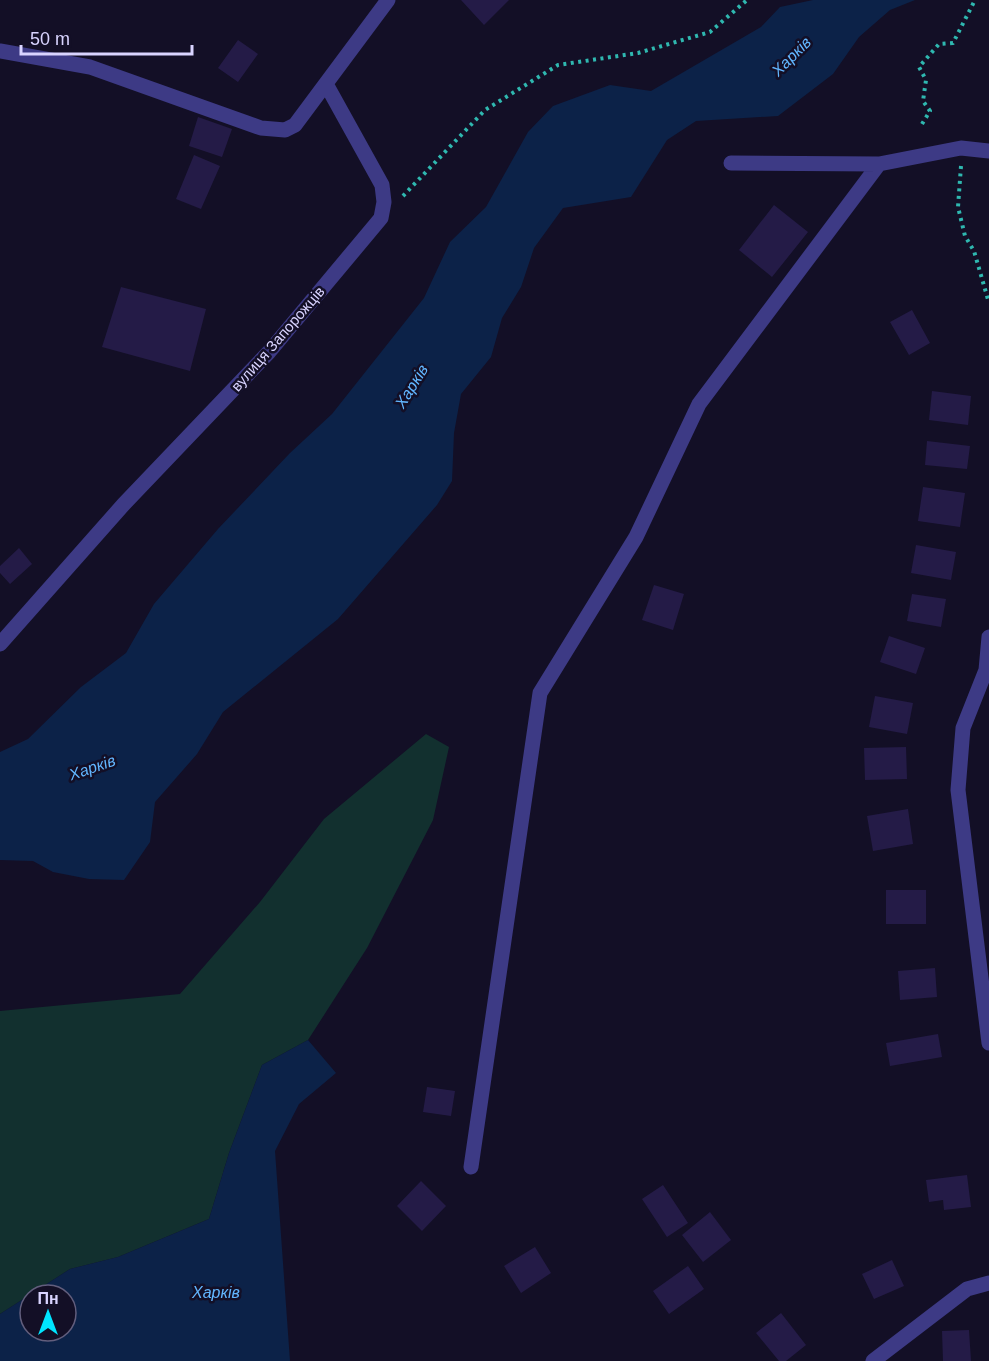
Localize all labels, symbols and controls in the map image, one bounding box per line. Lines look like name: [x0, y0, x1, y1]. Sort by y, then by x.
scale bar: [21, 18, 192, 56]
text: 50 m: [30, 29, 70, 49]
water label: Харків: [768, 33, 814, 80]
street label: вулиця Запорожців: [228, 283, 328, 394]
water label: Харків: [391, 361, 431, 412]
water label: Харків: [66, 752, 118, 784]
north arrow: [18, 1283, 78, 1343]
water label: Харків: [191, 1284, 240, 1301]
text: Пн: [37, 1290, 59, 1307]

